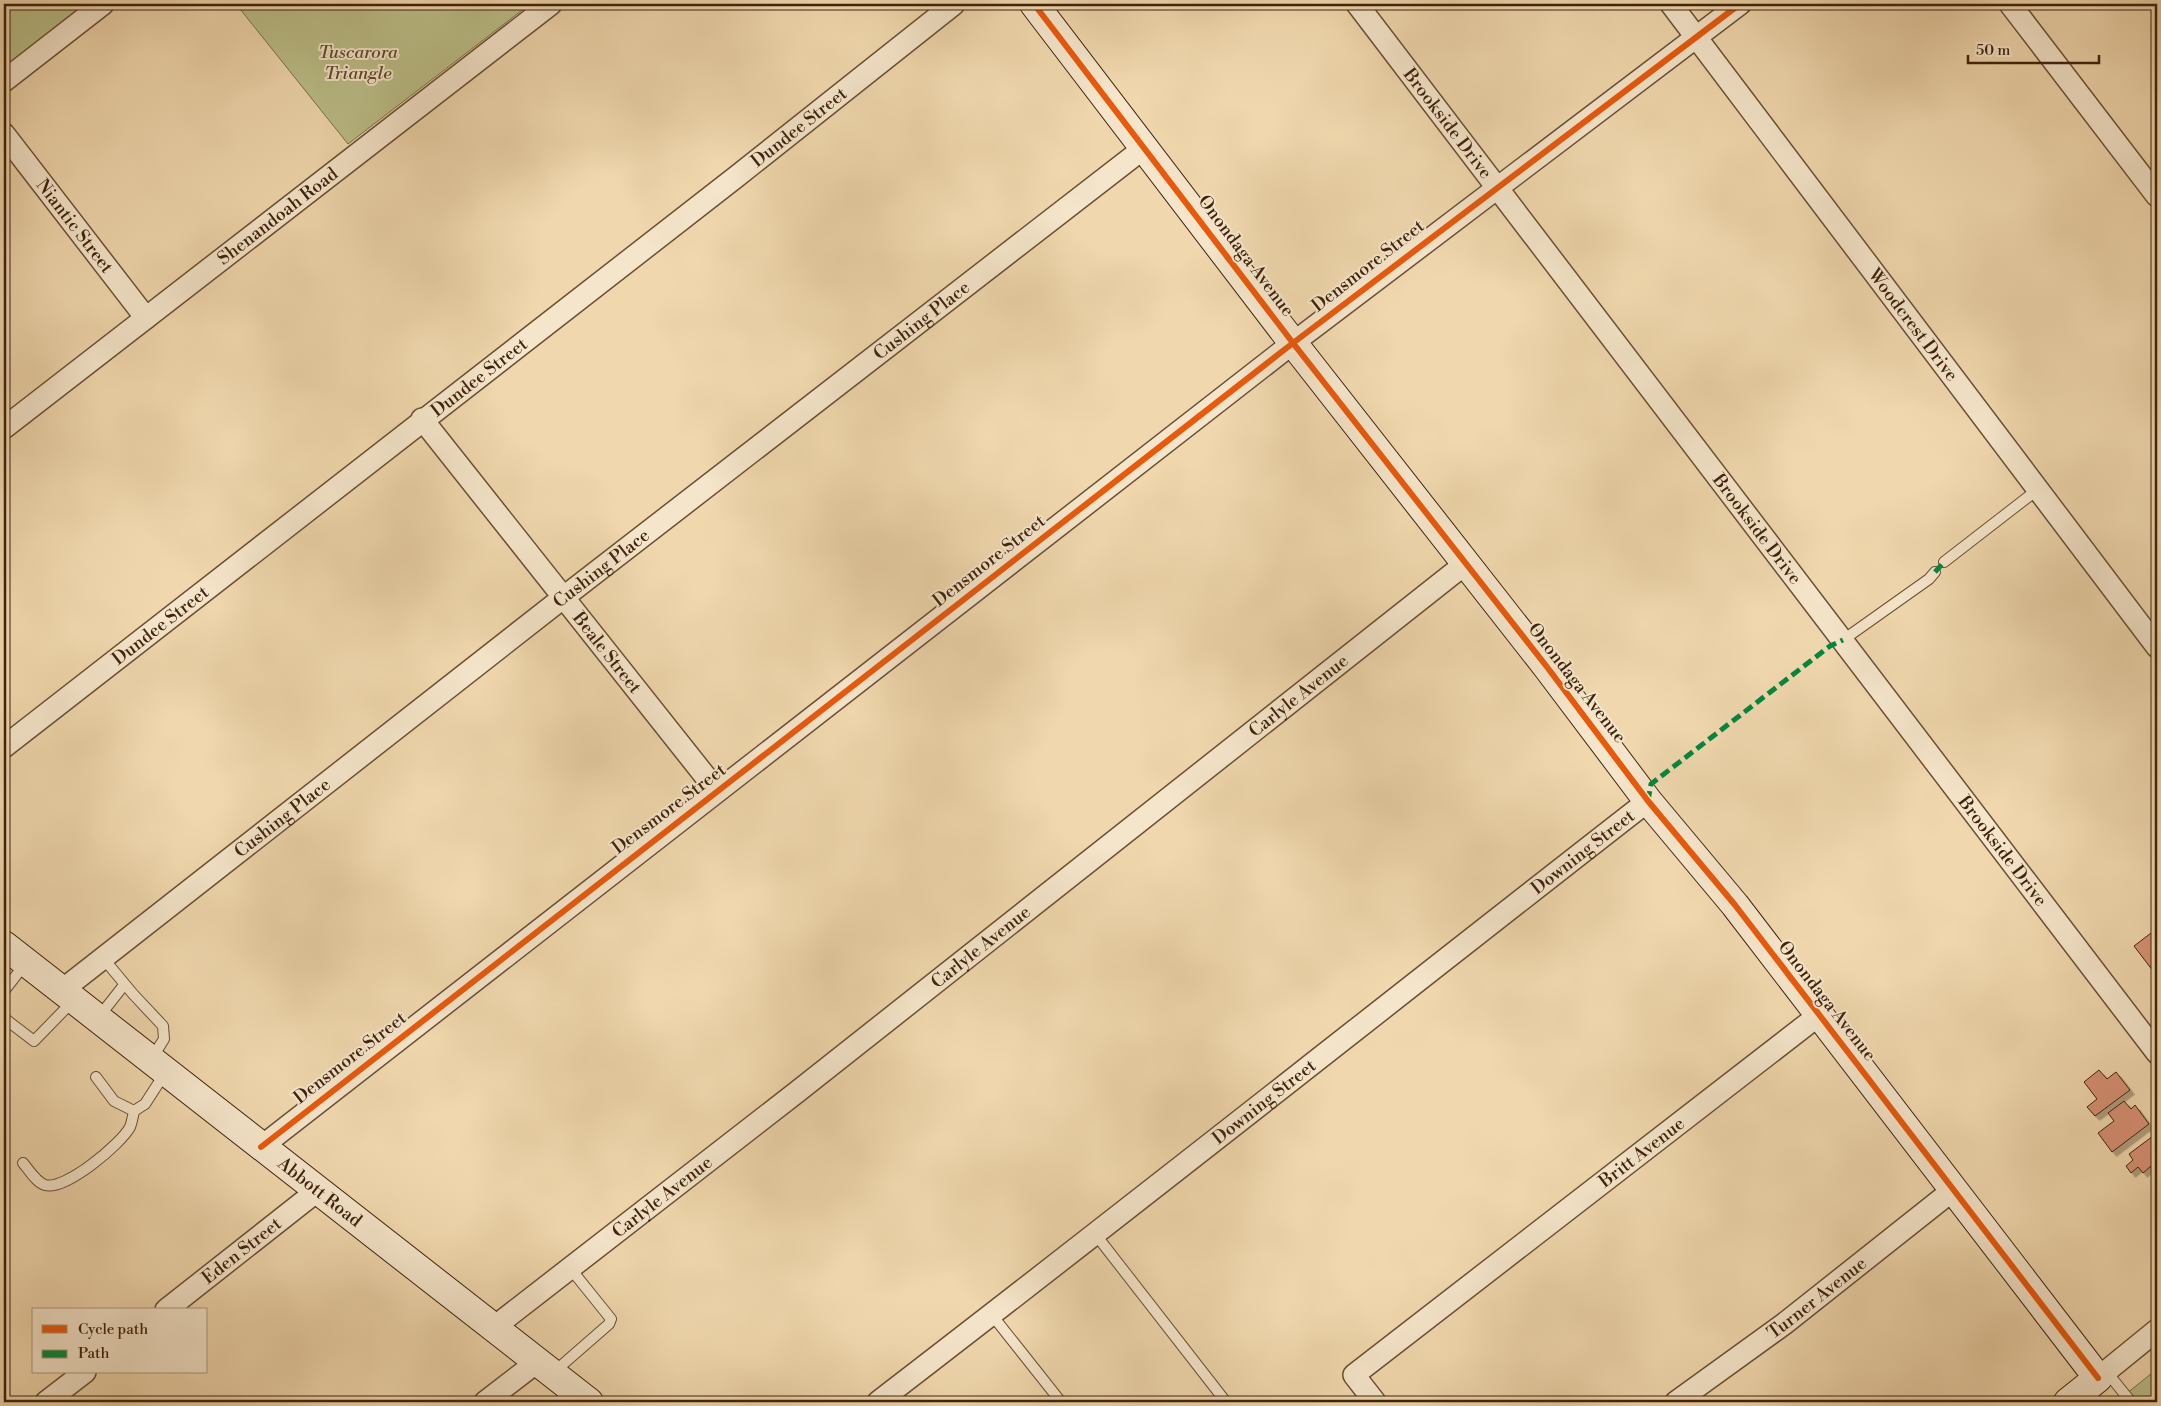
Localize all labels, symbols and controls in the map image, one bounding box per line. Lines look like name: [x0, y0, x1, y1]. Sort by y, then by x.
scale bar: [1968, 32, 2100, 64]
park label: Tuscarora Triangle: [318, 41, 399, 85]
text: 50 m: [1976, 41, 2010, 60]
street label: Brookside Drive: [1398, 62, 1498, 183]
street label: Dundee Street: [746, 82, 852, 172]
street label: Shenandoah Road: [213, 162, 343, 270]
street label: Niantic Street: [31, 174, 119, 278]
street label: Onondaga Avenue: [1193, 191, 1299, 321]
street label: Densmore Street: [1307, 214, 1430, 317]
street label: Woodcrest Drive: [1863, 263, 1963, 386]
street label: Cushing Place: [869, 276, 974, 365]
street label: Dundee Street: [426, 332, 532, 422]
street label: Brookside Drive: [1707, 468, 1807, 589]
street label: Densmore Street: [928, 509, 1051, 612]
street label: Cushing Place: [548, 524, 654, 613]
street label: Dundee Street: [107, 580, 214, 670]
street label: Beale Street: [567, 606, 647, 698]
street label: Onondaga Avenue: [1523, 618, 1631, 748]
street label: Carlyle Avenue: [1244, 649, 1353, 742]
street label: Densmore Street: [607, 758, 731, 859]
street label: Cushing Place: [229, 773, 335, 863]
street label: Brookside Drive: [1953, 790, 2052, 911]
street label: Downing Street: [1526, 804, 1640, 900]
street label: Carlyle Avenue: [926, 900, 1035, 993]
street label: Onondaga Avenue: [1773, 936, 1881, 1066]
street label: Densmore Street: [289, 1006, 412, 1109]
street label: Downing Street: [1207, 1054, 1321, 1150]
street label: Britt Avenue: [1593, 1112, 1689, 1193]
street label: Abbott Road: [272, 1151, 367, 1232]
street label: Carlyle Avenue: [607, 1151, 717, 1243]
street label: Eden Street: [197, 1212, 286, 1289]
street label: Turner Avenue: [1762, 1252, 1871, 1344]
legend: [32, 1308, 208, 1374]
text: Cycle path: [78, 1320, 148, 1339]
text: Path: [78, 1344, 110, 1363]

